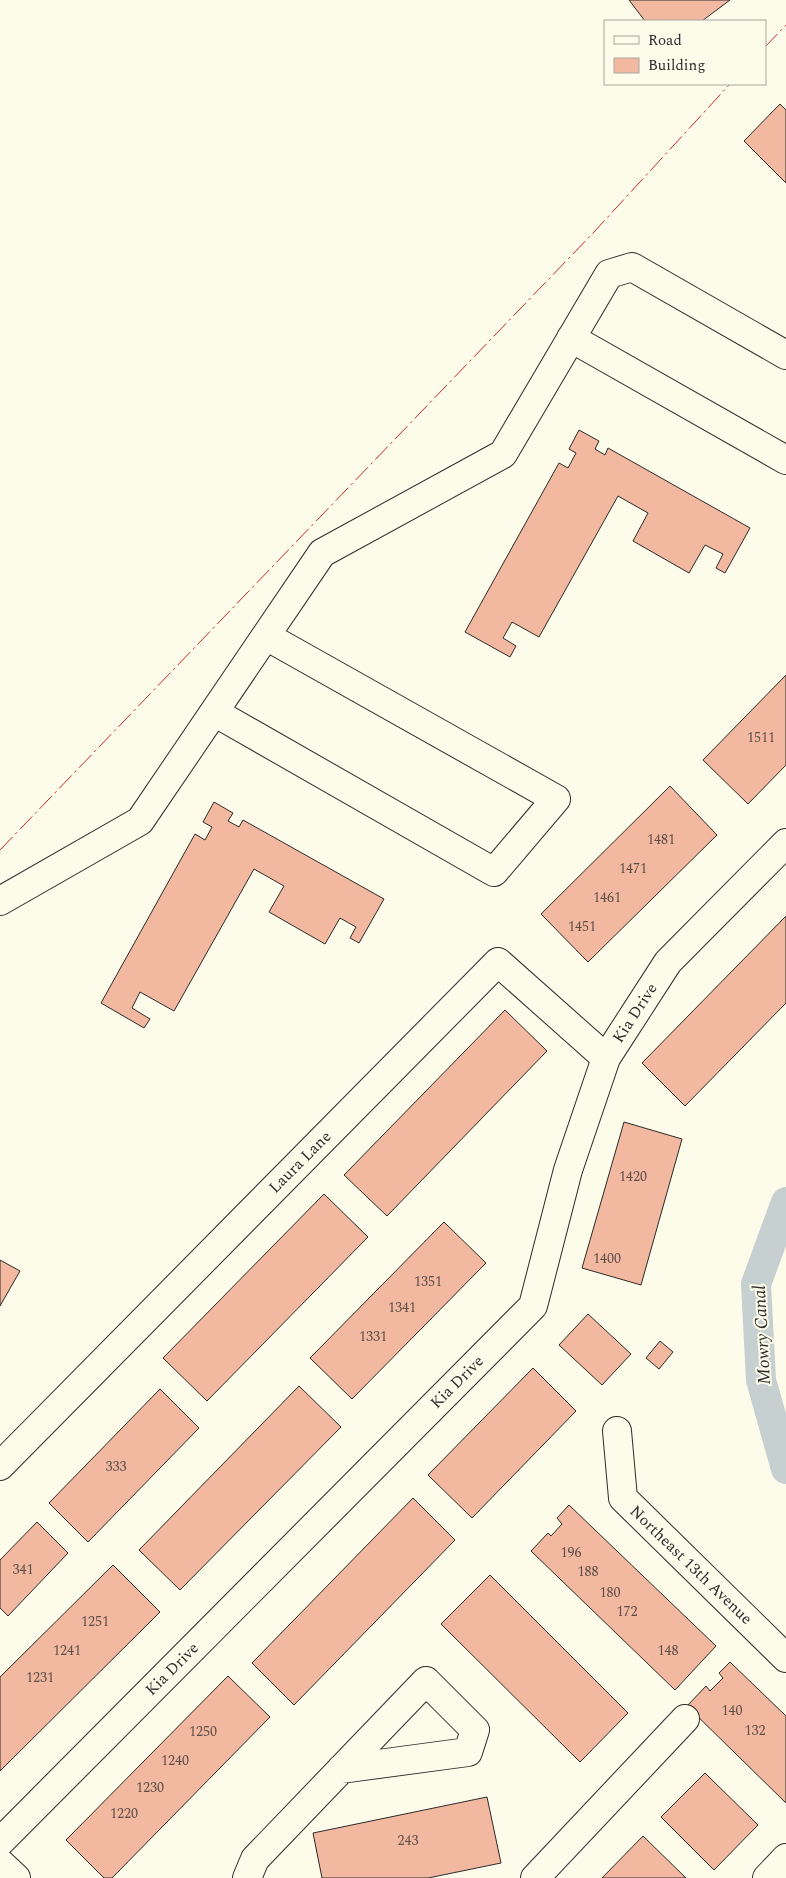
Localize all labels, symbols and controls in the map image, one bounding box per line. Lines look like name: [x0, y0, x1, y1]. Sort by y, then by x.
legend: [604, 20, 766, 85]
text: Road: [648, 29, 682, 52]
text: Building: [648, 54, 705, 77]
house number: 1511: [747, 727, 775, 748]
house number: 1481: [647, 829, 675, 850]
house number: 1471: [619, 858, 647, 879]
house number: 1461: [593, 887, 621, 908]
house number: 1451: [568, 916, 596, 937]
street label: Kia Drive: [607, 978, 663, 1048]
street label: Laura Lane: [263, 1125, 337, 1199]
house number: 1420: [619, 1166, 647, 1187]
house number: 1400: [593, 1248, 621, 1269]
house number: 1351: [414, 1271, 442, 1292]
water label: Mowry Canal: [746, 1284, 778, 1386]
house number: 1341: [388, 1297, 416, 1318]
house number: 1331: [359, 1326, 387, 1347]
street label: Kia Drive: [425, 1350, 489, 1414]
house number: 333: [106, 1456, 127, 1477]
street label: Northeast 13th Avenue: [624, 1500, 758, 1630]
house number: 196: [561, 1542, 582, 1563]
house number: 341: [13, 1559, 34, 1580]
house number: 188: [578, 1561, 599, 1582]
house number: 180: [600, 1582, 621, 1603]
house number: 172: [617, 1601, 638, 1622]
house number: 1251: [81, 1611, 109, 1632]
street label: Kia Drive: [140, 1637, 204, 1701]
house number: 1241: [53, 1640, 81, 1661]
house number: 148: [658, 1640, 679, 1661]
house number: 1231: [26, 1667, 54, 1688]
house number: 140: [722, 1700, 743, 1721]
house number: 132: [745, 1720, 766, 1741]
house number: 1250: [189, 1721, 217, 1742]
house number: 1240: [161, 1750, 189, 1771]
house number: 1230: [136, 1777, 164, 1798]
house number: 1220: [110, 1803, 138, 1824]
house number: 243: [398, 1830, 419, 1851]

